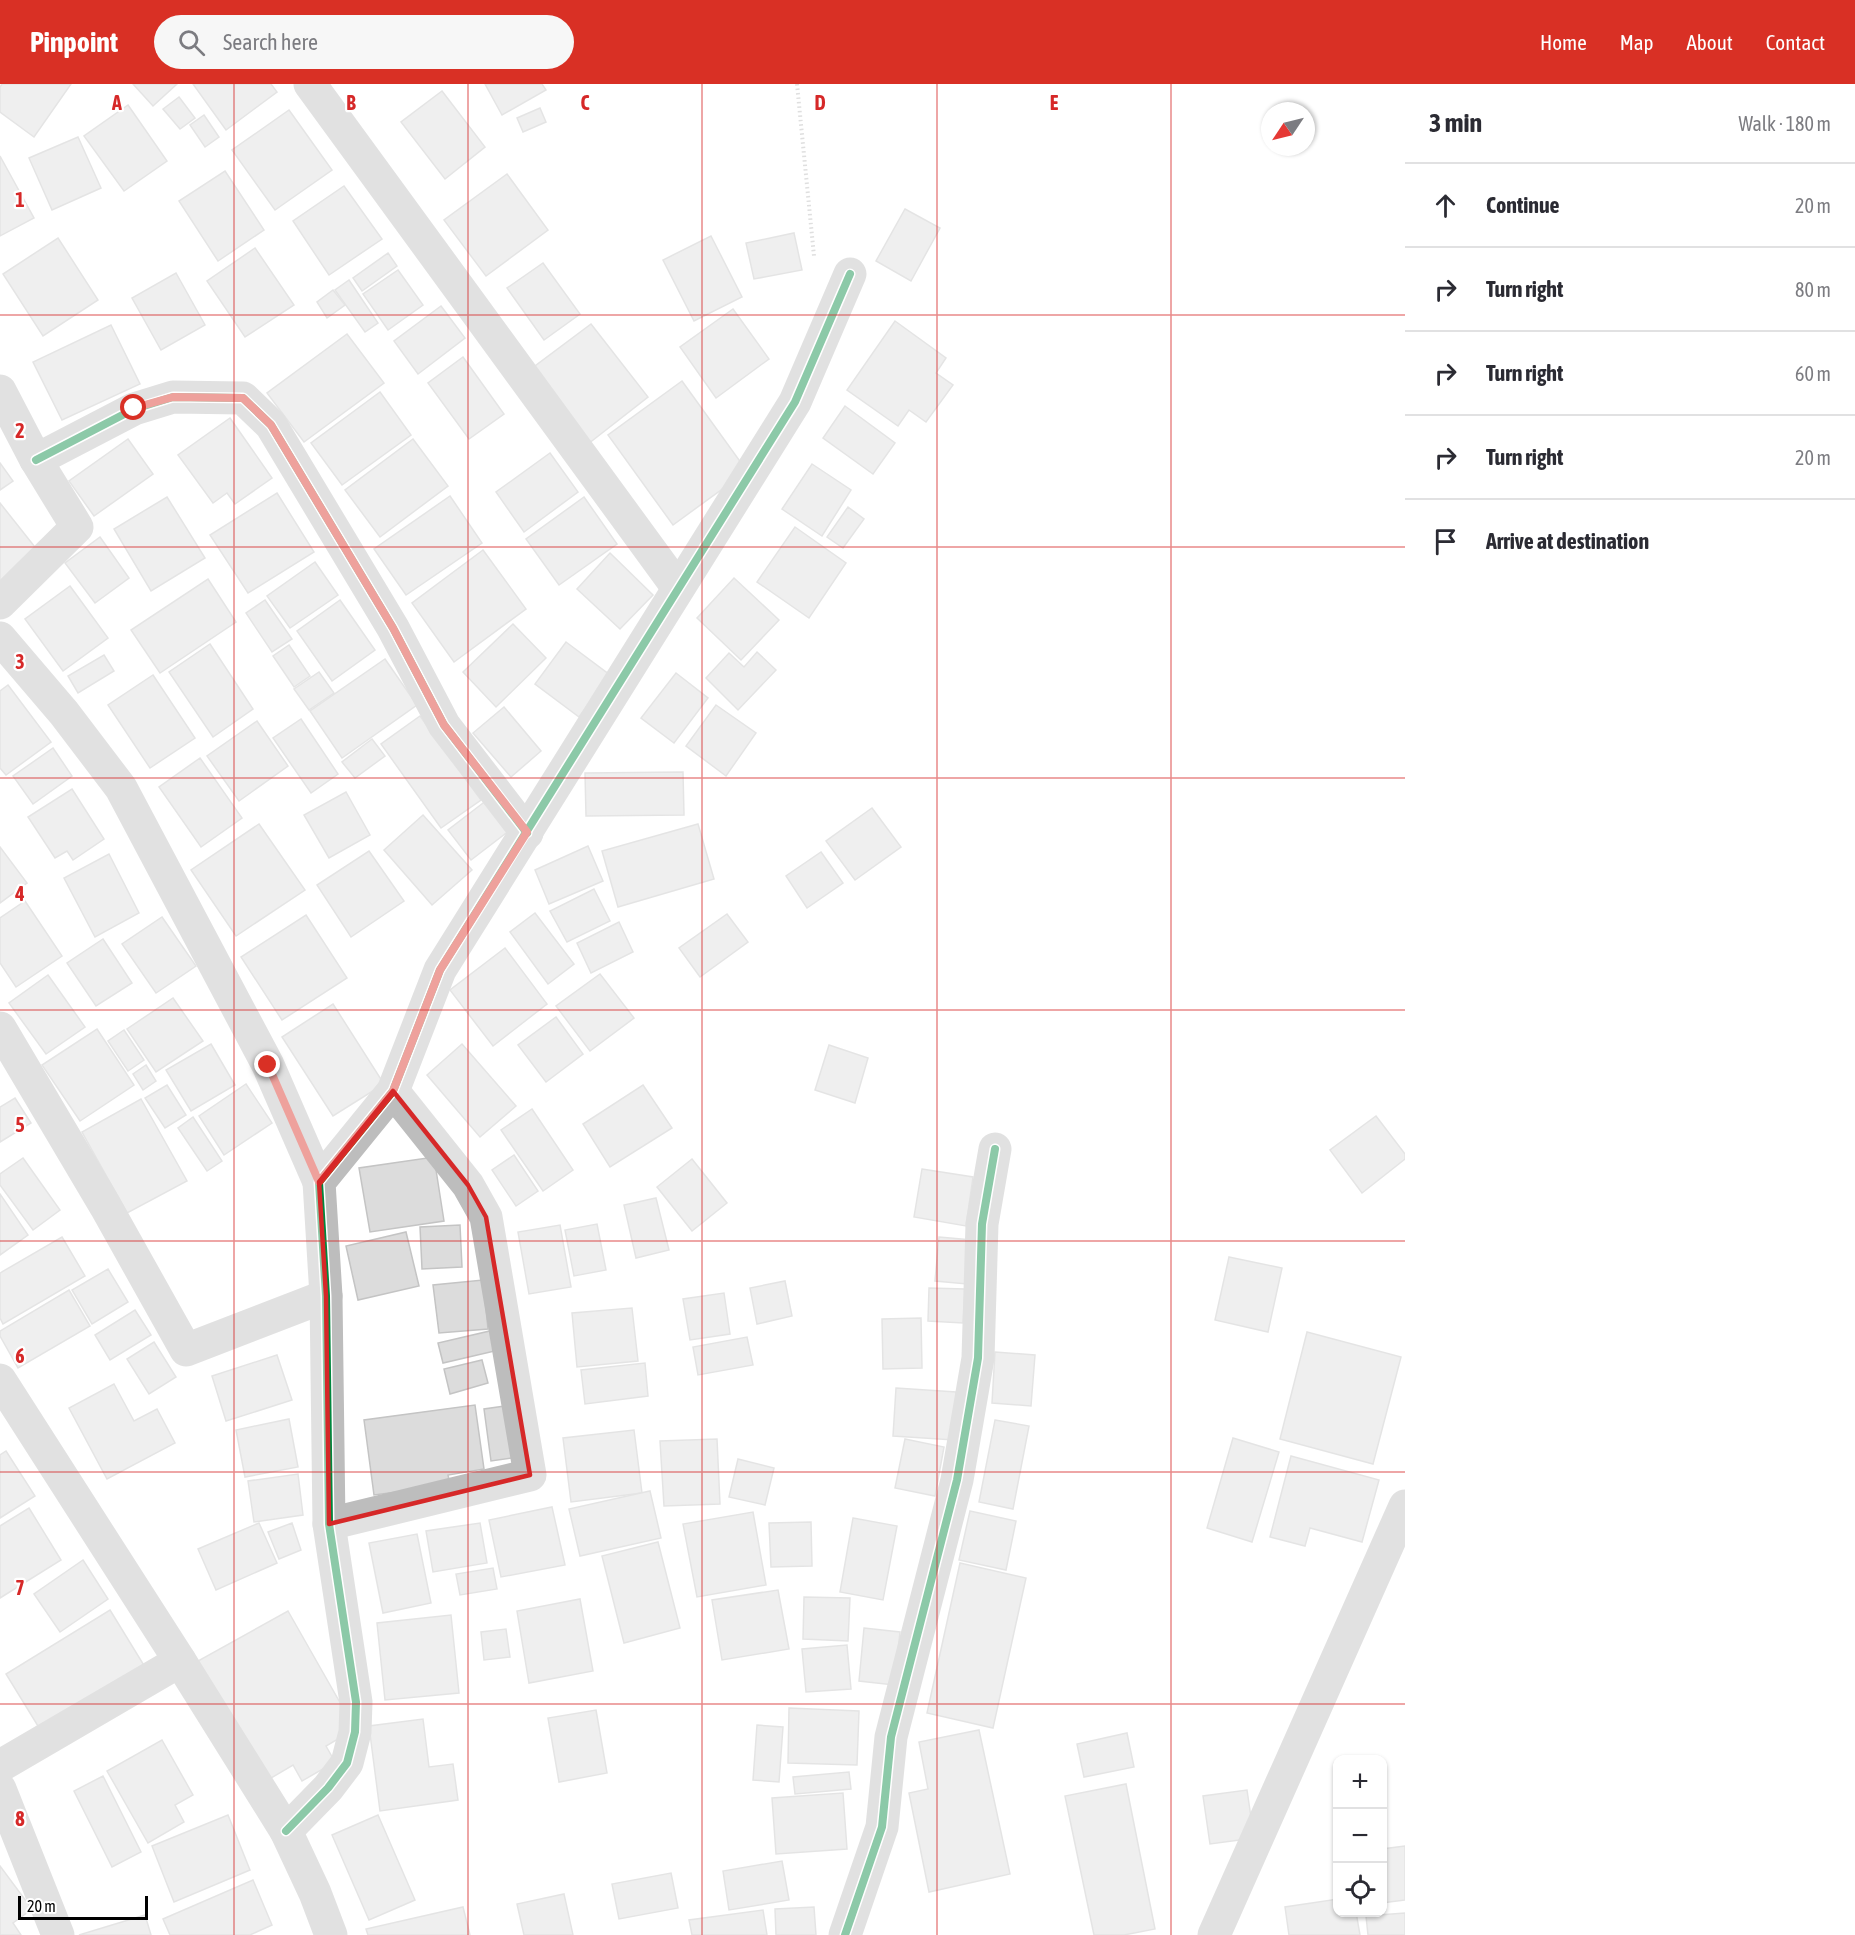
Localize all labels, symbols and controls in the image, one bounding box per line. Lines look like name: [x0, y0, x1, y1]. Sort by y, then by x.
search box: [154, 15, 574, 69]
text: Pinpoint: [30, 26, 118, 58]
icon: search: [175, 26, 208, 59]
text: Search here: [223, 29, 318, 55]
text: Home: [1540, 30, 1587, 54]
text: Map: [1620, 30, 1654, 54]
text: About: [1687, 30, 1733, 54]
text: Contact: [1766, 30, 1825, 54]
text: A: [111, 91, 122, 114]
text: B: [346, 91, 356, 114]
text: C: [581, 91, 590, 114]
text: D: [814, 91, 826, 114]
text: E: [1050, 91, 1059, 114]
north arrow: [1261, 102, 1315, 156]
text: 3 min: [1429, 108, 1482, 138]
text: Walk · 180 m: [1739, 112, 1831, 135]
text: 1: [15, 188, 25, 211]
icon: ahead: [1429, 189, 1462, 222]
text: Continue: [1486, 192, 1560, 218]
text: 20 m: [1795, 194, 1831, 217]
icon: right: [1429, 273, 1462, 306]
text: Turn right: [1486, 276, 1563, 302]
text: 80 m: [1795, 278, 1831, 301]
icon: right: [1429, 357, 1462, 390]
text: Turn right: [1486, 360, 1563, 386]
text: 60 m: [1795, 362, 1831, 385]
route start: [120, 394, 146, 420]
text: 2: [15, 419, 25, 442]
icon: right: [1429, 441, 1462, 474]
text: Turn right: [1486, 444, 1563, 470]
text: 20 m: [1795, 446, 1831, 469]
icon: arrive: [1429, 525, 1462, 558]
text: Arrive at destination: [1486, 528, 1649, 554]
text: 3: [15, 650, 25, 673]
text: 4: [14, 882, 25, 905]
route end: [254, 1051, 280, 1077]
text: 5: [15, 1113, 25, 1136]
text: 6: [15, 1344, 25, 1367]
text: 7: [15, 1576, 25, 1599]
map controls: [1333, 1755, 1387, 1917]
button: +: [1333, 1755, 1387, 1809]
text: 8: [15, 1807, 25, 1830]
button: −: [1333, 1809, 1387, 1863]
button: locate: [1333, 1863, 1387, 1917]
scale bar: [18, 1893, 148, 1920]
text: 20 m: [27, 1897, 56, 1915]

